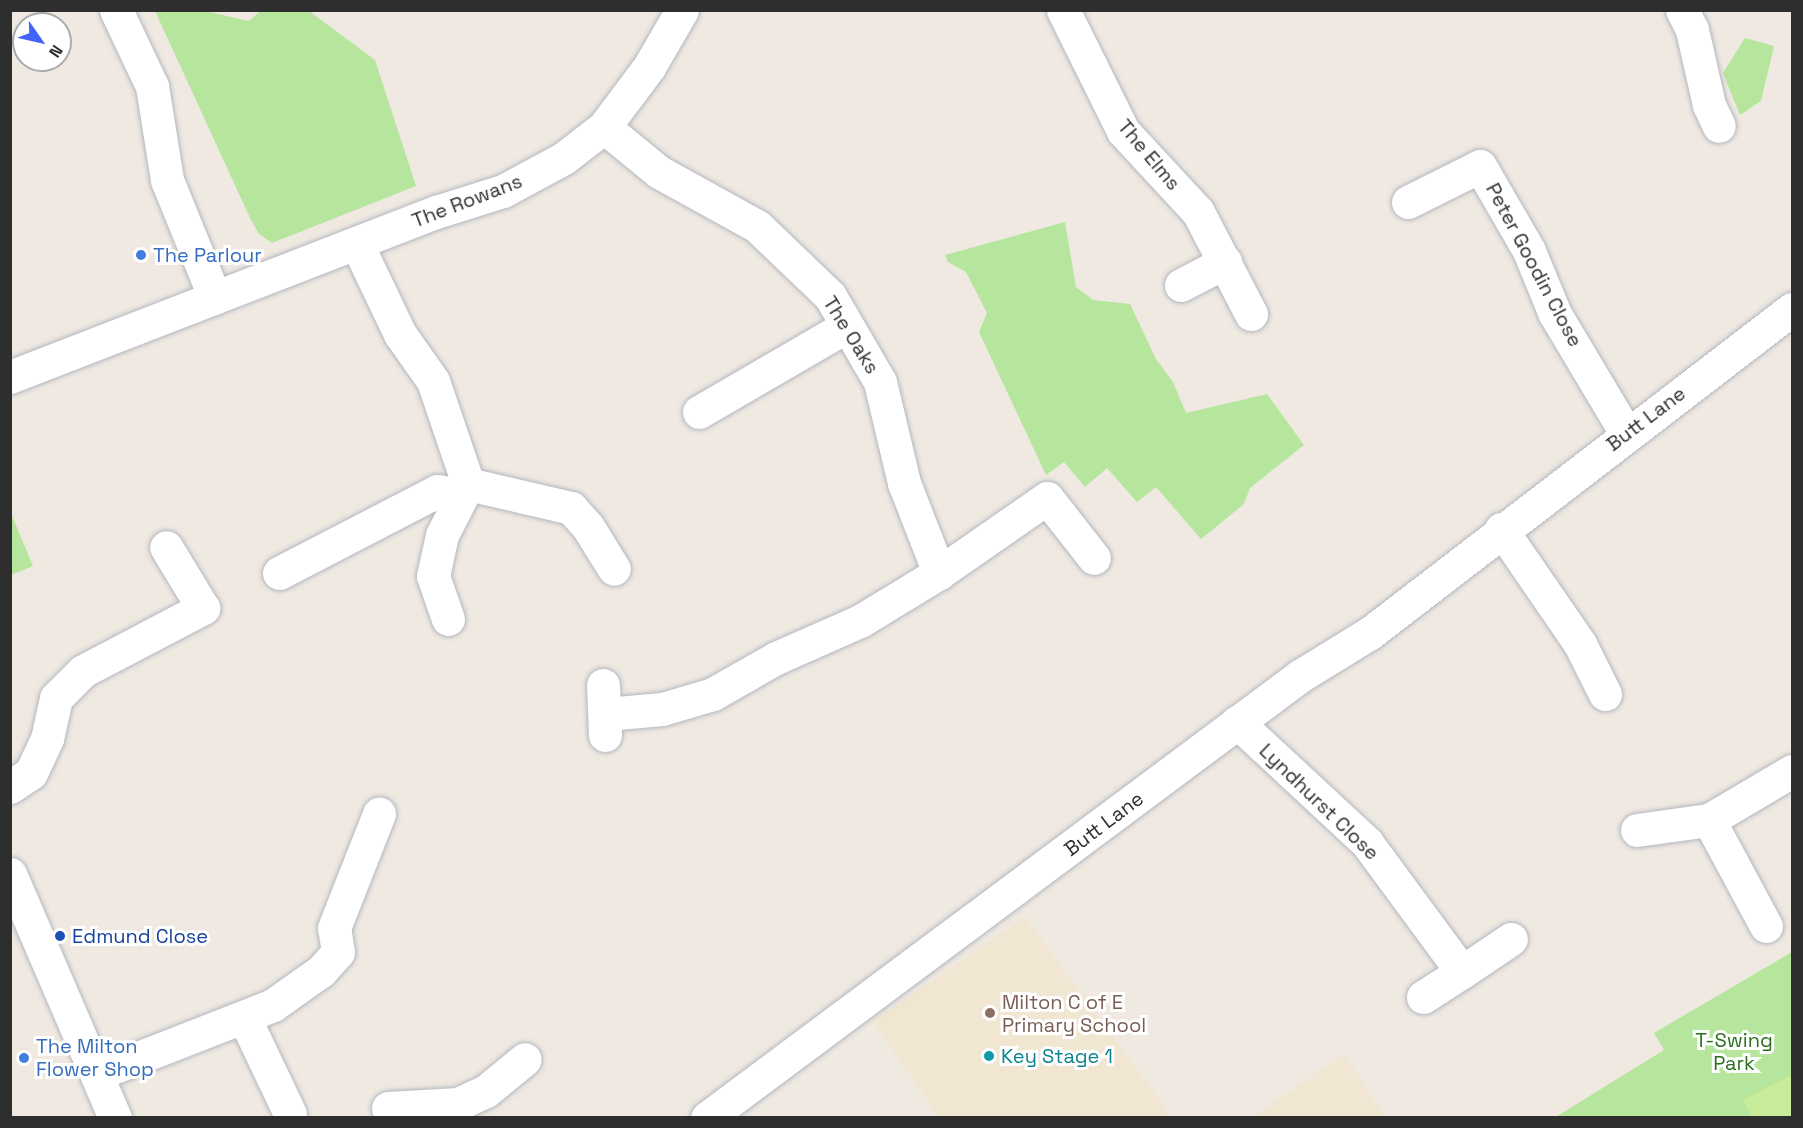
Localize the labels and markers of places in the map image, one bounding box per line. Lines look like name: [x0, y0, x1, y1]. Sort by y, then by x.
place label: The Parlour: [153, 243, 262, 267]
marker: The Parlour: [134, 248, 148, 262]
place label: Edmund Close: [72, 924, 208, 948]
marker: Edmund Close: [53, 929, 67, 943]
place label: Milton C of E Primary School: [1002, 990, 1146, 1037]
marker: Milton C of E Primary School: [983, 1006, 997, 1020]
place label: The Milton Flower Shop: [36, 1034, 154, 1081]
place label: Key Stage 1: [1001, 1044, 1113, 1068]
marker: Key Stage 1: [982, 1049, 996, 1063]
marker: The Milton Flower Shop: [17, 1051, 31, 1065]

